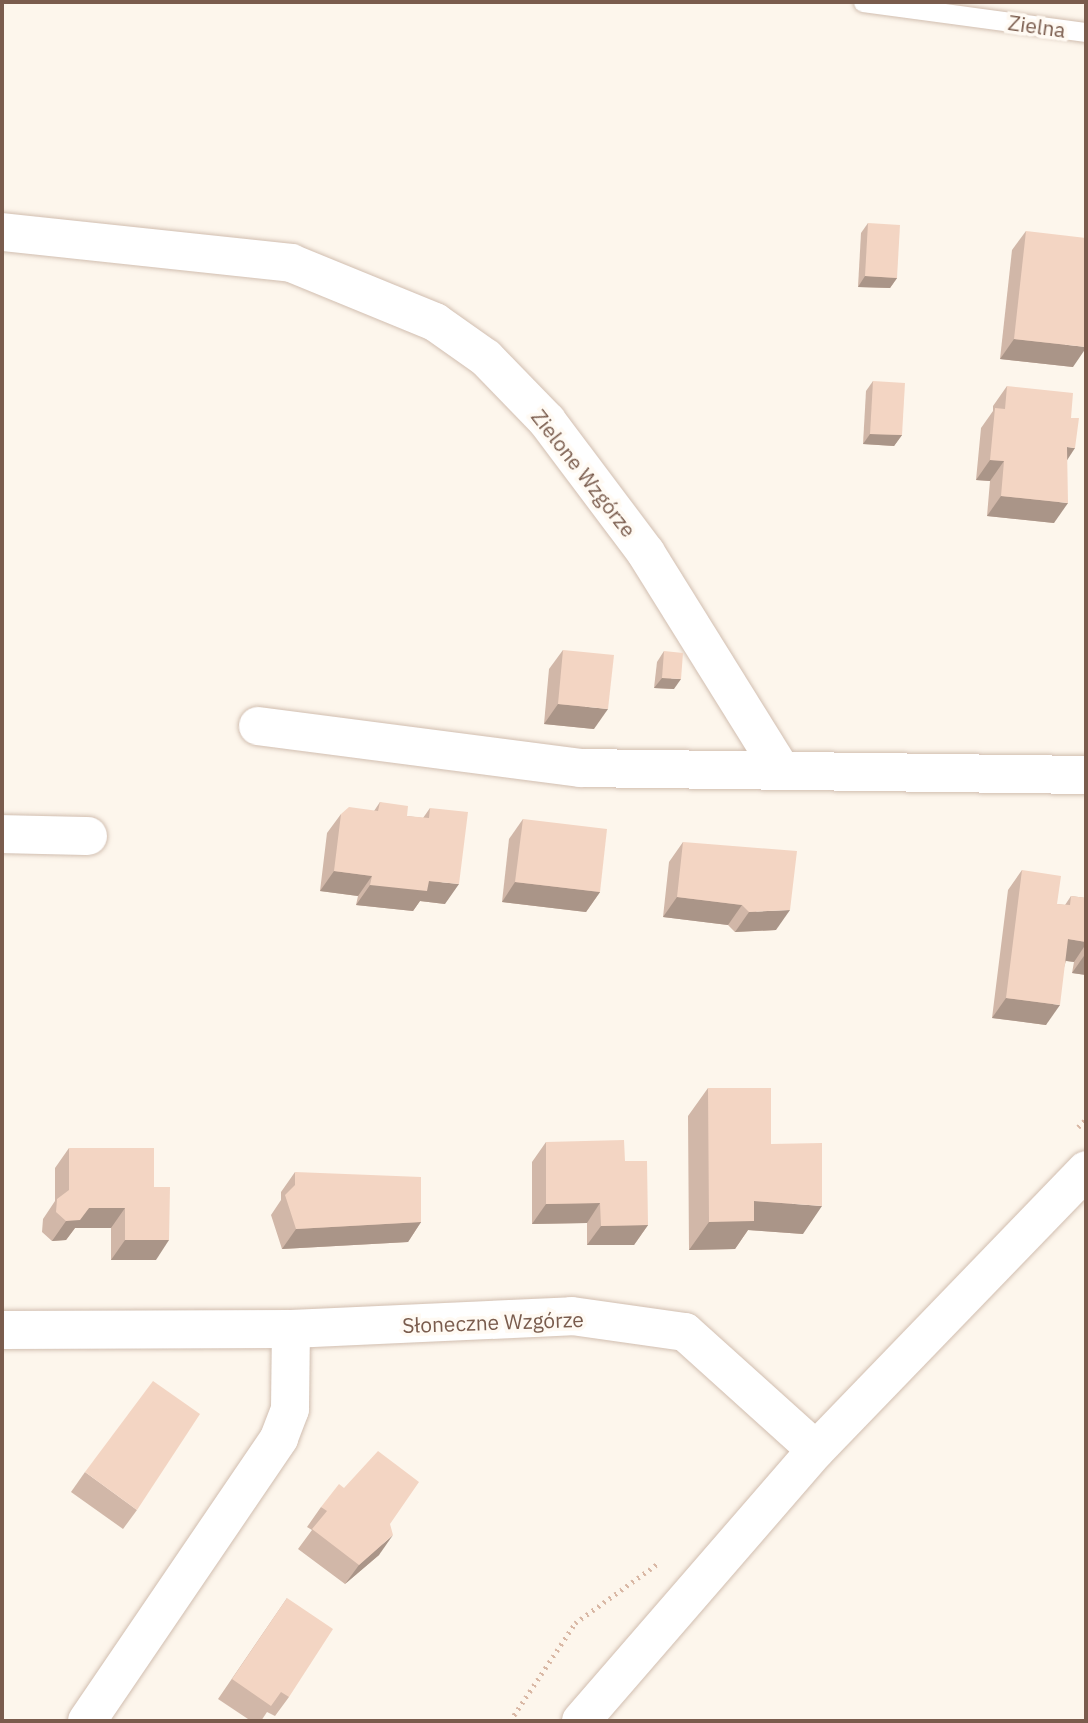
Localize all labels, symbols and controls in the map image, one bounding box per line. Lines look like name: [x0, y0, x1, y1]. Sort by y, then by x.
street label: Zielna: [1007, 9, 1067, 43]
street label: Zielone Wzgórze: [526, 404, 642, 542]
street label: Słoneczne Wzgórze: [402, 1306, 584, 1338]

